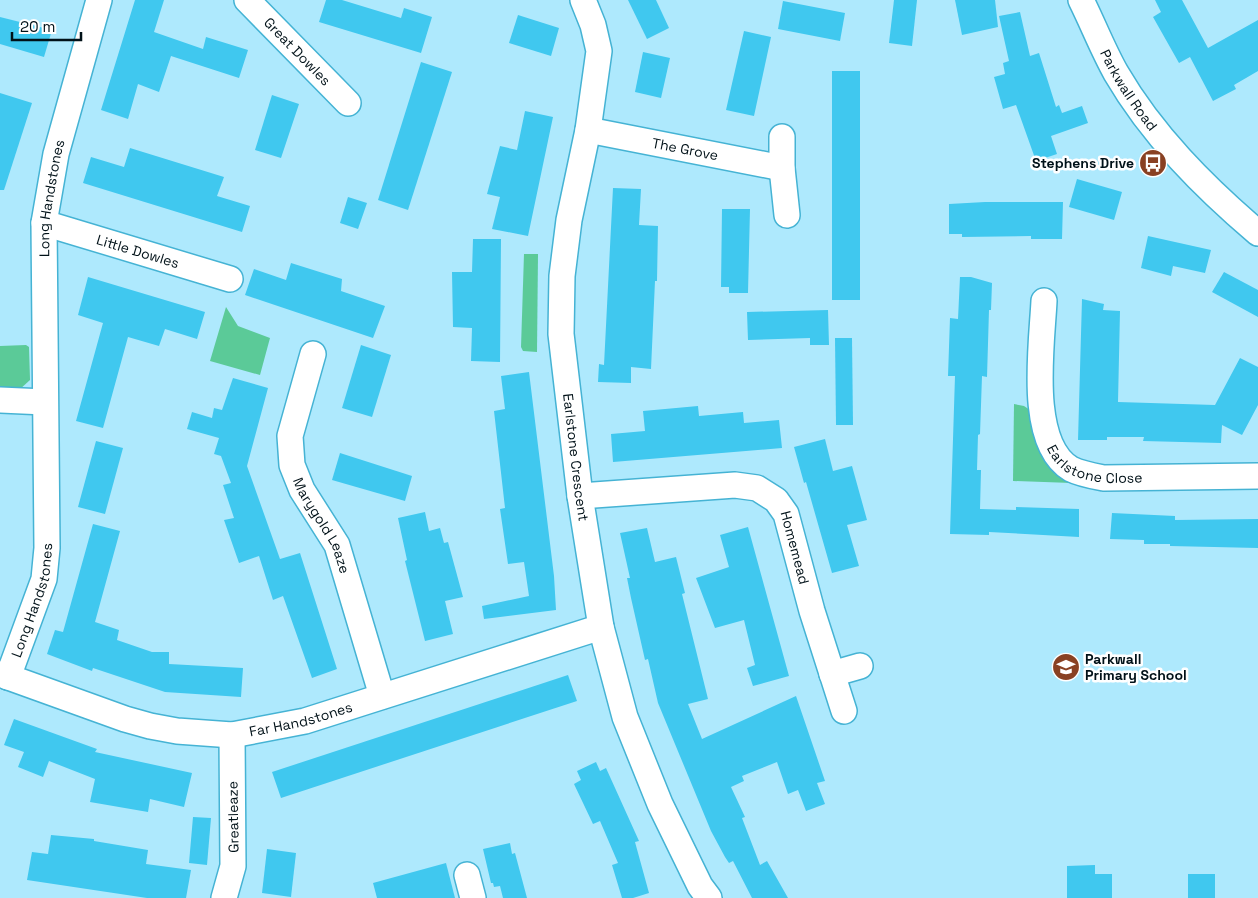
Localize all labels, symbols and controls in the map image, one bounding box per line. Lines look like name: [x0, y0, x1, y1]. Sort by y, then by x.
scale bar: [12, 10, 81, 42]
street label: Great Dowles: [260, 14, 335, 89]
text: 20 m: [20, 17, 55, 36]
street label: Parkwall Road: [1096, 46, 1161, 134]
street label: The Grove: [651, 134, 720, 164]
street label: Long Handstones: [35, 137, 69, 257]
bus stop icon: Stephens Drive: [1138, 148, 1168, 178]
place label: Stephens Drive: [1032, 154, 1134, 172]
street label: Little Dowles: [94, 230, 181, 272]
street label: Earlstone Crescent: [559, 393, 593, 522]
street label: Earlstone Close: [1043, 441, 1143, 487]
street label: Marygold Leaze: [289, 475, 354, 576]
street label: Homemead: [777, 509, 813, 586]
street label: Long Handstones: [7, 543, 56, 660]
place label: Parkwall Primary School: [1085, 650, 1187, 684]
school or university icon: Parkwall Primary School: [1051, 652, 1081, 682]
street label: Far Handstones: [248, 698, 355, 740]
street label: Greatleaze: [223, 781, 243, 853]

